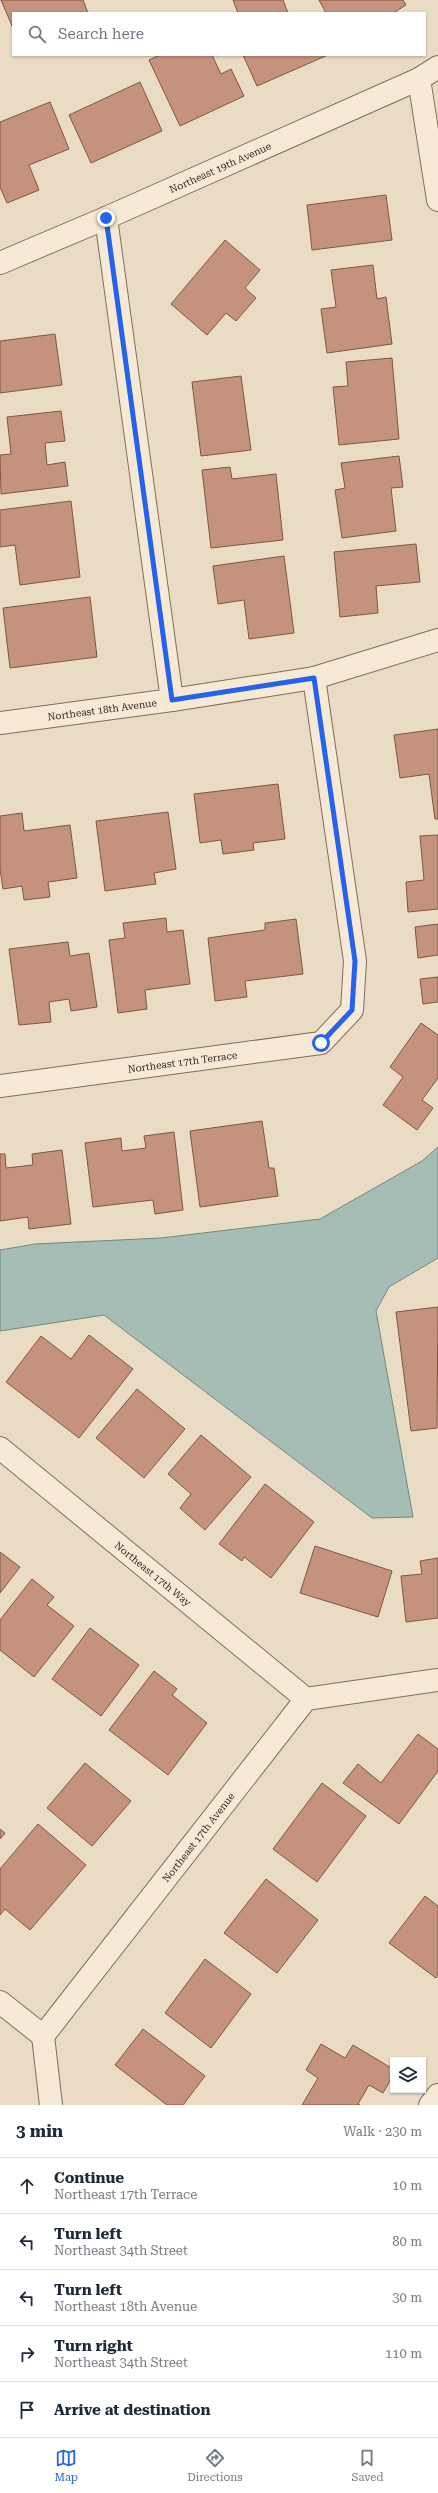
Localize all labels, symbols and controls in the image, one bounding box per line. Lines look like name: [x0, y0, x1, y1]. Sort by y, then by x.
search box: [12, 12, 426, 56]
icon: search: [26, 23, 48, 45]
text: Search here: [58, 25, 144, 43]
street label: Northeast 19th Avenue: [168, 140, 273, 195]
route end: [97, 209, 115, 227]
street label: Northeast 18th Avenue: [47, 697, 158, 723]
route start: [312, 1034, 330, 1052]
street label: Northeast 17th Terrace: [127, 1049, 238, 1075]
street label: Northeast 17th Way: [112, 1540, 193, 1608]
street label: Northeast 17th Avenue: [160, 1790, 237, 1884]
map controls: [390, 2057, 426, 2093]
button: layers: [390, 2057, 426, 2093]
text: 3 min: [16, 2121, 63, 2141]
text: Walk · 230 m: [343, 2124, 422, 2139]
text: Continue: [54, 2169, 124, 2187]
icon: ahead: [16, 2175, 38, 2197]
text: 10 m: [392, 2178, 422, 2193]
text: Northeast 17th Terrace: [54, 2187, 197, 2202]
text: Turn left: [54, 2225, 122, 2243]
icon: left: [16, 2231, 38, 2253]
text: 80 m: [392, 2234, 422, 2249]
text: Northeast 34th Street: [54, 2243, 188, 2258]
text: Turn left: [54, 2281, 122, 2299]
icon: left: [16, 2287, 38, 2309]
text: 30 m: [392, 2290, 422, 2305]
text: Northeast 18th Avenue: [54, 2299, 197, 2314]
text: Turn right: [54, 2337, 133, 2355]
icon: right: [16, 2343, 38, 2365]
text: 110 m: [385, 2346, 422, 2361]
text: Northeast 34th Street: [54, 2355, 188, 2370]
icon: arrive: [16, 2399, 38, 2421]
text: Arrive at destination: [54, 2401, 210, 2419]
tab: Map: [55, 2447, 78, 2484]
tab: Directions: [187, 2447, 242, 2484]
tab: Saved: [352, 2447, 383, 2484]

